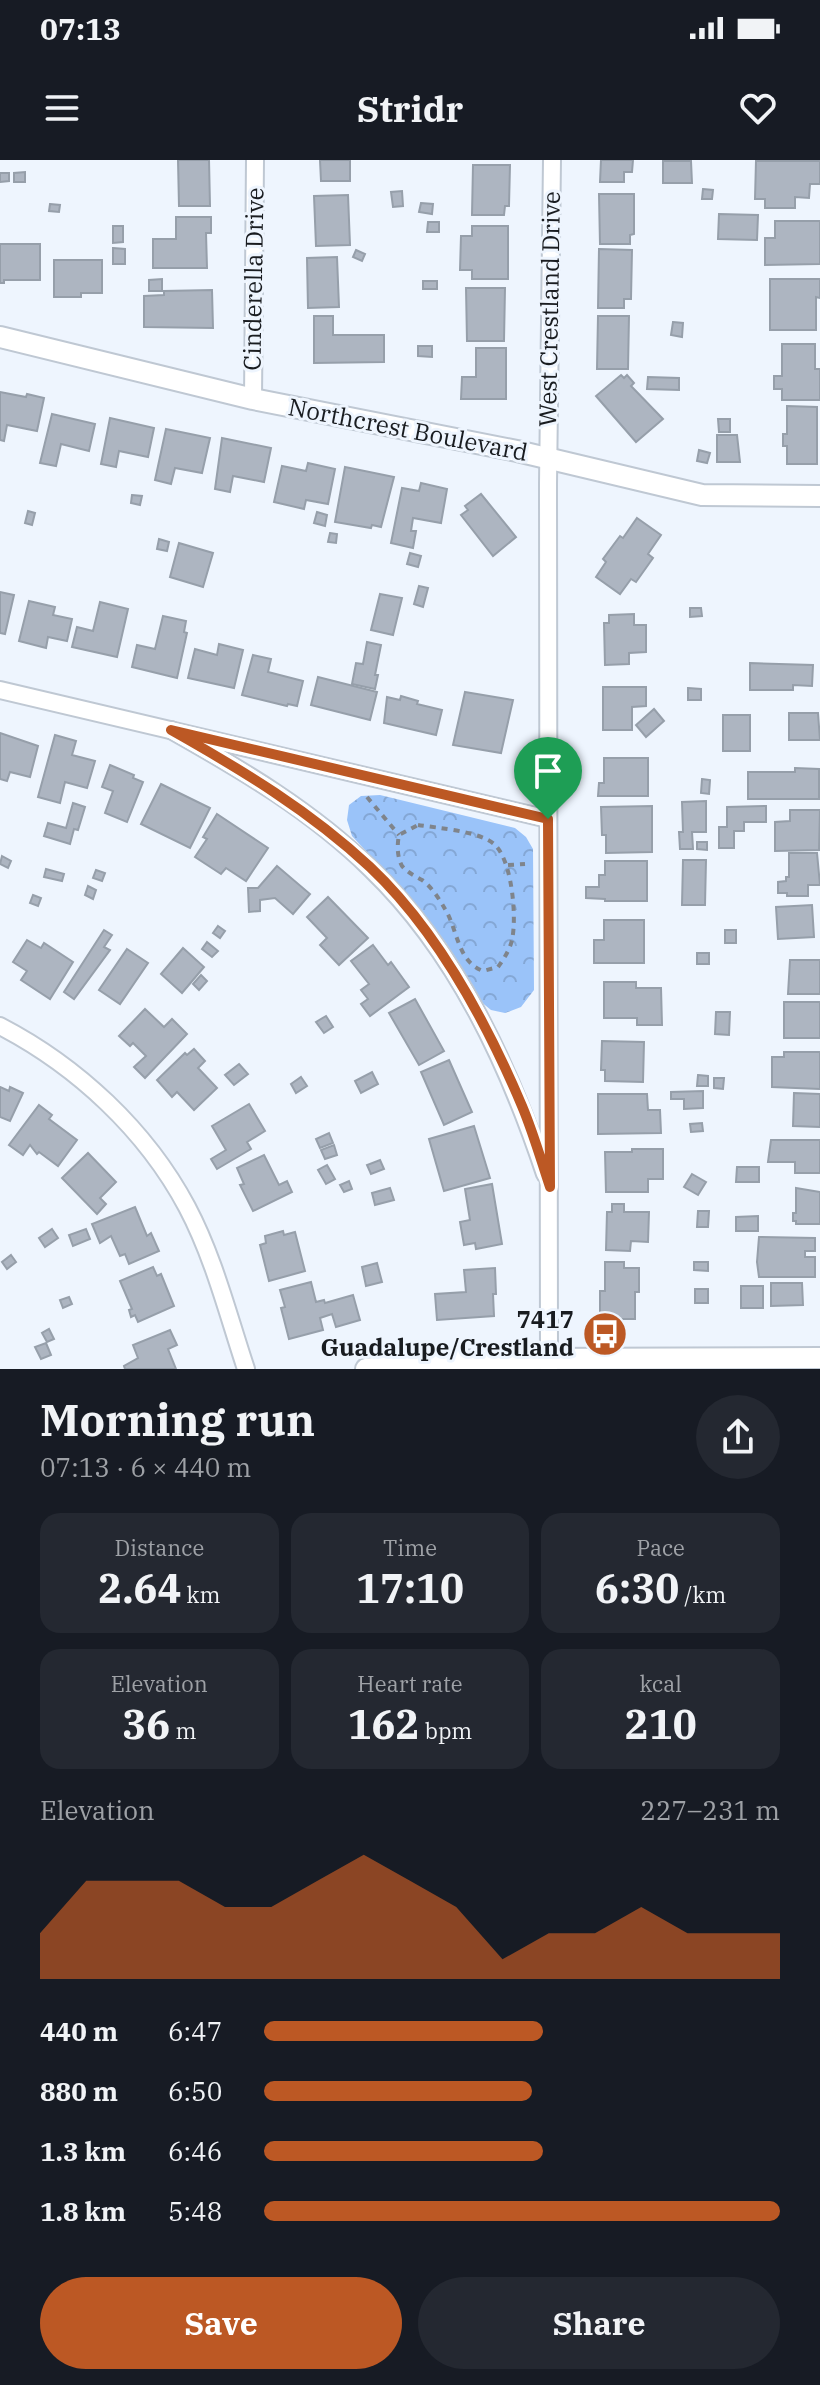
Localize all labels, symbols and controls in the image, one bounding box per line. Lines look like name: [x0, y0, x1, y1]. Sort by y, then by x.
text: 07:13: [40, 9, 121, 48]
text: Stridr: [357, 85, 463, 132]
icon: menu: [40, 86, 84, 130]
icon: heart: [736, 86, 780, 130]
street label: Cinderella Drive: [235, 187, 271, 371]
street label: West Crestland Drive: [531, 191, 567, 427]
street label: Northcrest Boulevard: [286, 390, 531, 468]
pin: [514, 737, 582, 819]
icon: arrive: [526, 749, 570, 793]
place label: 7417 Guadalupe/Crestland: [320, 1303, 574, 1363]
bus stop icon: 7417 Guadalupe/Crestland: [581, 1310, 629, 1358]
text: Morning run: [40, 1391, 315, 1448]
button: share: [696, 1395, 780, 1479]
text: 07:13 · 6 × 440 m: [40, 1450, 251, 1484]
text: Distance: [114, 1533, 204, 1562]
text: Time: [383, 1533, 437, 1562]
text: Pace: [636, 1533, 685, 1562]
text: 2.64: [98, 1562, 182, 1614]
text: 17:10: [356, 1562, 464, 1614]
text: 6:30: [595, 1562, 679, 1614]
text: km: [182, 1580, 220, 1609]
text: /km: [679, 1580, 726, 1609]
text: Elevation: [111, 1669, 208, 1698]
text: Heart rate: [357, 1669, 463, 1698]
text: kcal: [639, 1669, 682, 1698]
text: 36: [122, 1698, 170, 1750]
text: 162: [348, 1698, 420, 1750]
text: 210: [625, 1698, 697, 1750]
text: m: [170, 1716, 196, 1745]
text: bpm: [420, 1716, 472, 1745]
text: Elevation: [40, 1793, 155, 1827]
text: 227–231 m: [640, 1793, 780, 1827]
text: 440 m: [40, 2014, 118, 2048]
text: 6:47: [168, 2014, 222, 2048]
text: 880 m: [40, 2074, 118, 2108]
text: 6:50: [168, 2074, 222, 2108]
text: 1.3 km: [40, 2134, 126, 2168]
text: 6:46: [168, 2134, 222, 2168]
text: 1.8 km: [40, 2194, 126, 2228]
text: 5:48: [168, 2194, 222, 2228]
button: Save: [40, 2277, 402, 2369]
button: Share: [418, 2277, 780, 2369]

